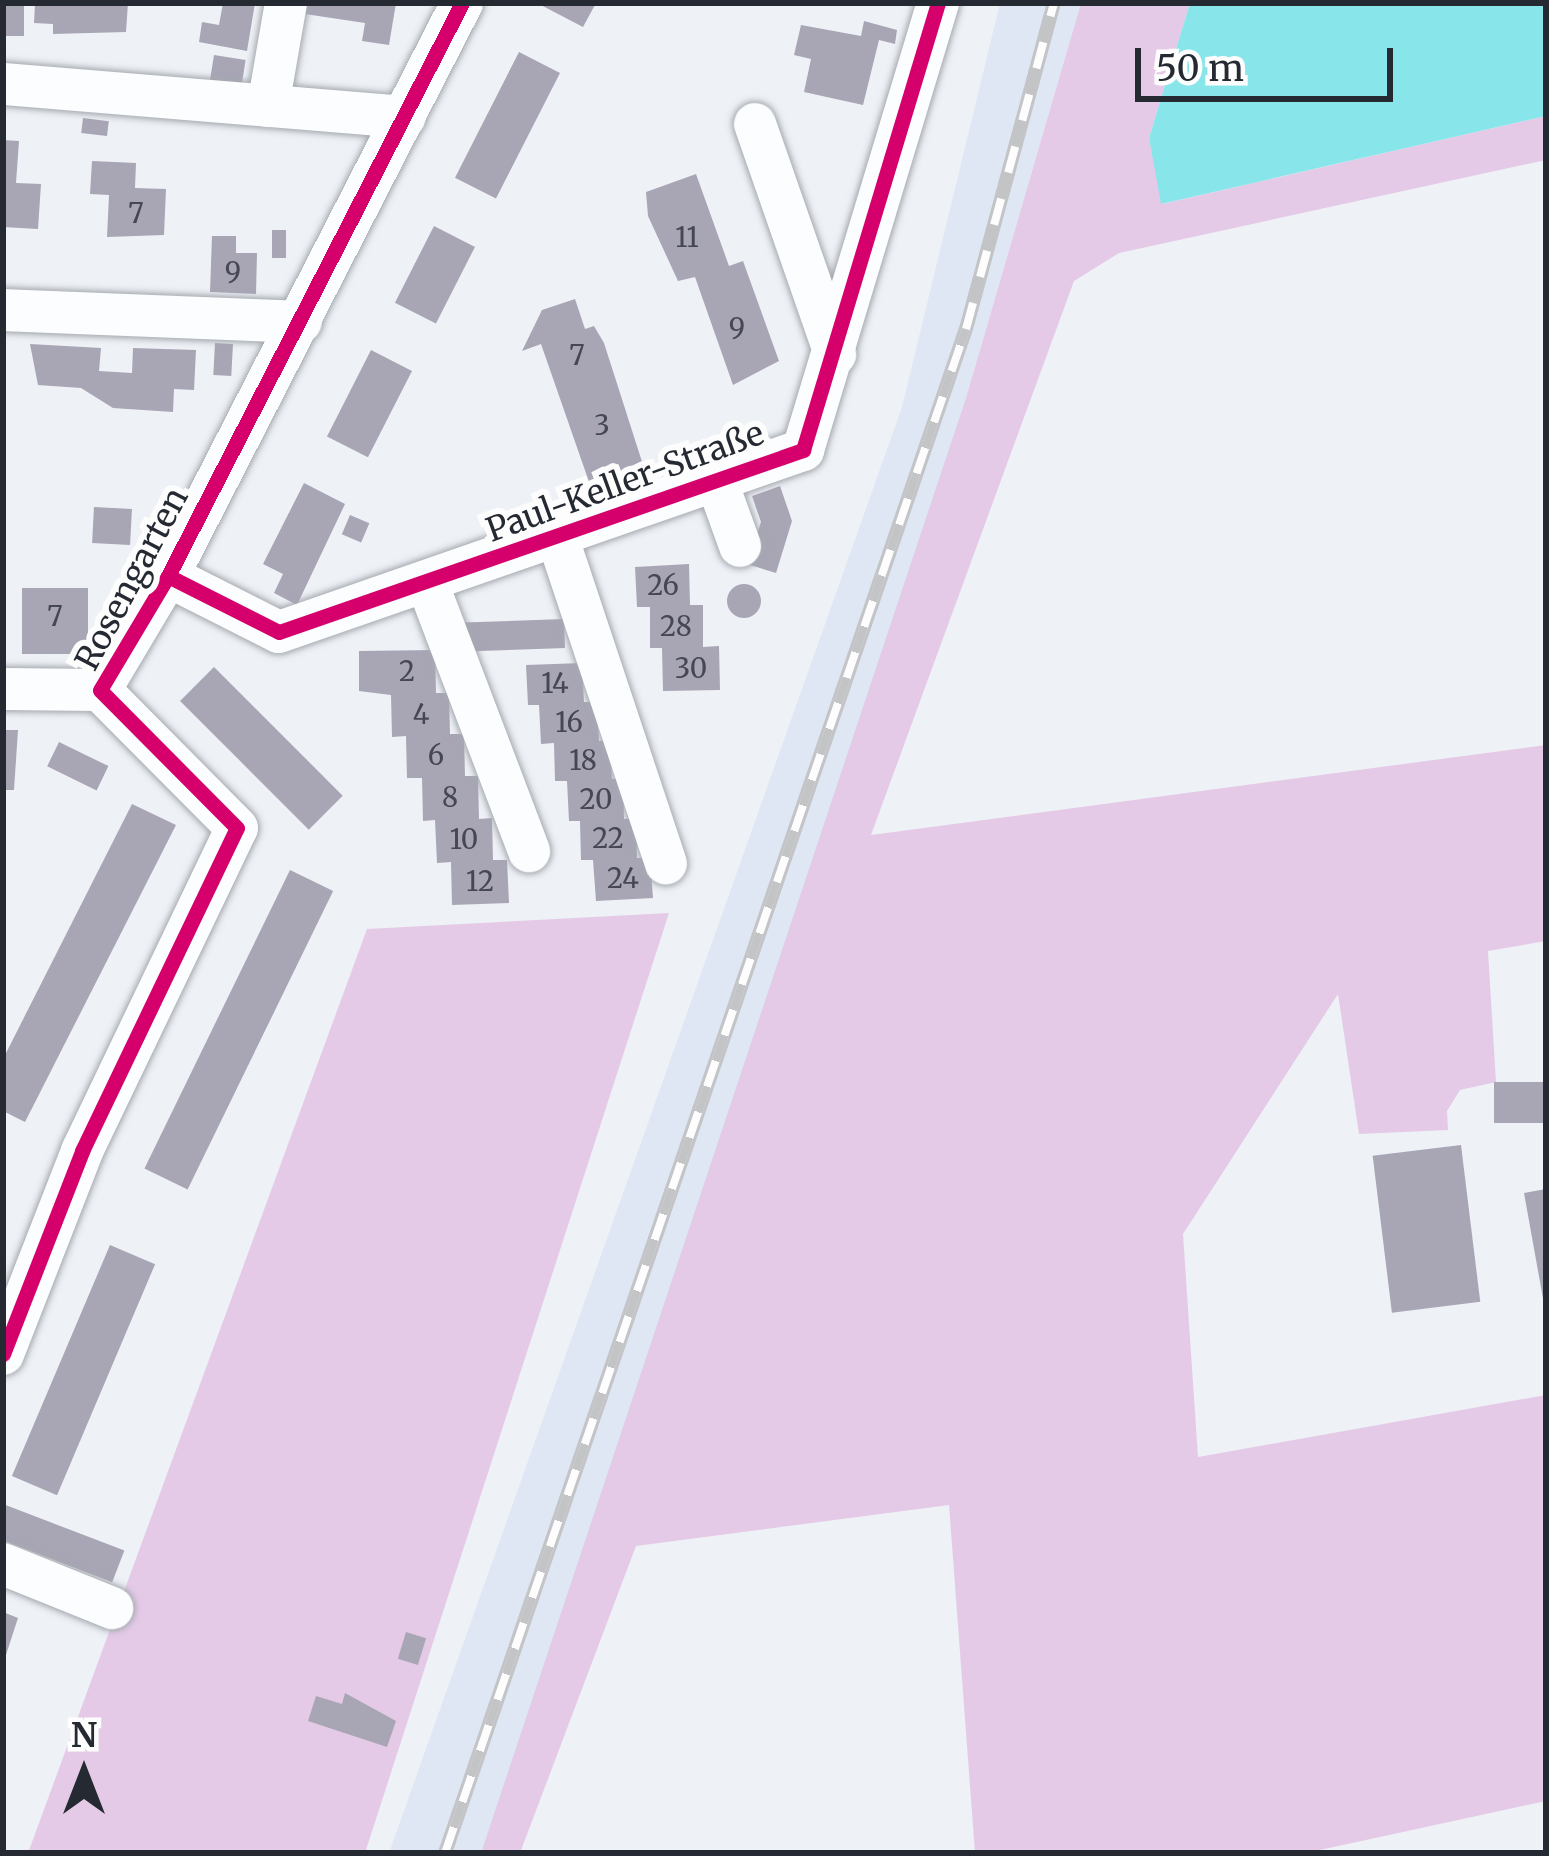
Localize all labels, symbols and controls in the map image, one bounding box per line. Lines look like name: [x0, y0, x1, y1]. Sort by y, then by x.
scale bar: [1141, 24, 1399, 98]
text: 50 m: [1156, 46, 1244, 91]
house number: 7: [128, 198, 144, 230]
house number: 11: [675, 222, 699, 254]
house number: 9: [225, 257, 241, 289]
house number: 9: [729, 313, 745, 345]
house number: 7: [569, 340, 585, 372]
house number: 3: [594, 410, 610, 442]
street label: Paul-Keller-Straße: [481, 413, 769, 551]
street label: Rosengarten: [67, 481, 197, 677]
house number: 26: [647, 570, 679, 602]
house number: 7: [47, 601, 63, 633]
house number: 28: [660, 611, 692, 643]
house number: 30: [675, 653, 707, 685]
house number: 2: [399, 656, 415, 688]
house number: 14: [541, 668, 569, 700]
house number: 4: [413, 699, 429, 731]
house number: 16: [555, 707, 583, 739]
house number: 6: [428, 740, 444, 772]
house number: 18: [569, 745, 597, 777]
house number: 8: [442, 782, 458, 814]
house number: 20: [580, 784, 612, 816]
house number: 22: [592, 823, 624, 855]
house number: 10: [450, 824, 478, 856]
house number: 24: [607, 863, 639, 895]
house number: 12: [466, 866, 494, 898]
north arrow: [24, 1712, 144, 1832]
text: N: [71, 1715, 97, 1756]

